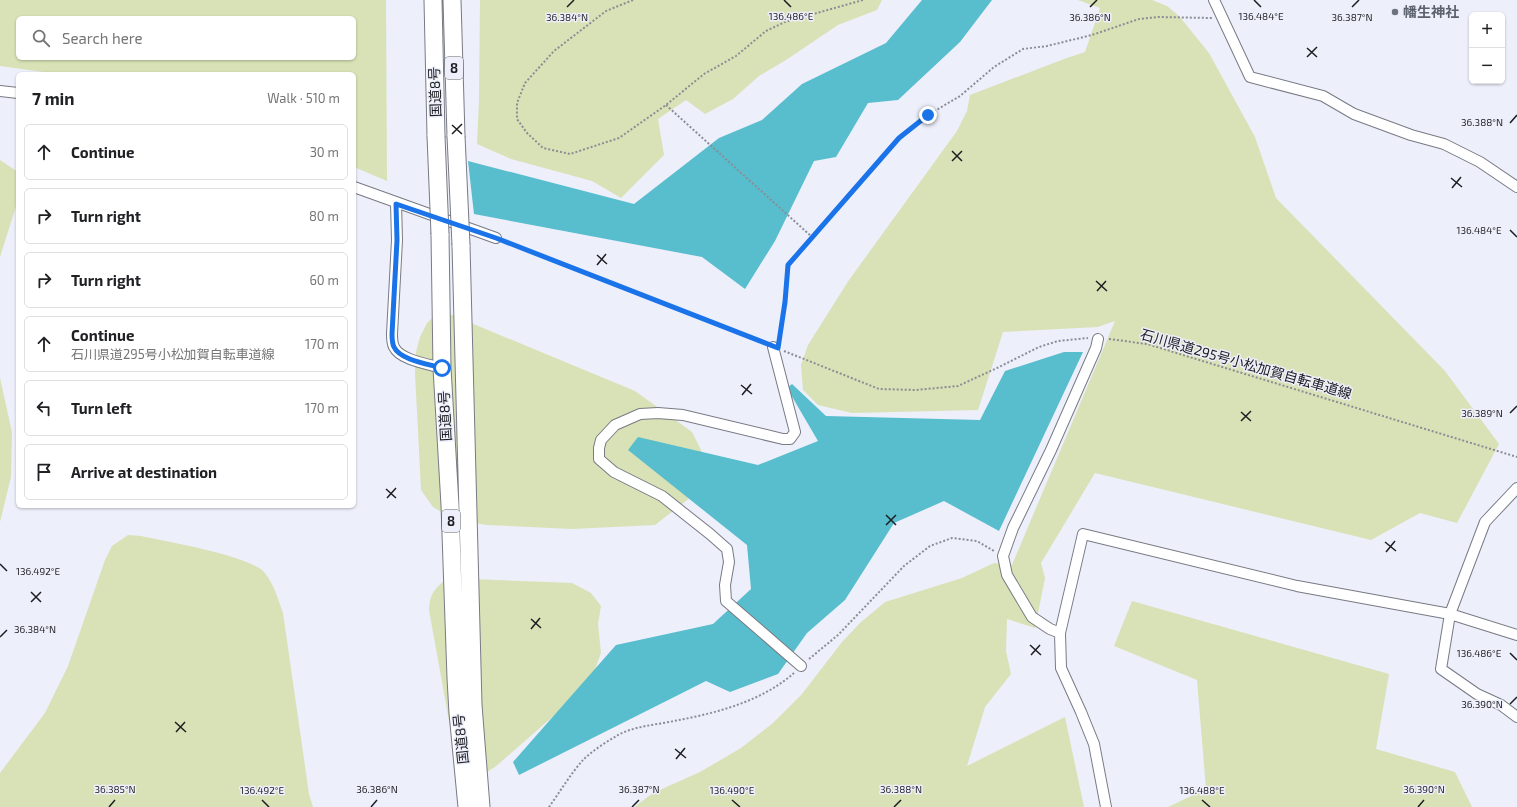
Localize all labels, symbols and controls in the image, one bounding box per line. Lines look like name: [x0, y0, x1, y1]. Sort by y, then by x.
place label: 幡生神社: [1403, 3, 1459, 20]
marker: 幡生神社: [1390, 7, 1400, 17]
text: 136.486°E: [769, 10, 814, 22]
text: 136.484°E: [1238, 10, 1284, 22]
text: 36.384°N: [546, 11, 588, 23]
text: 36.386°N: [1069, 11, 1111, 23]
text: 36.387°N: [1332, 11, 1373, 23]
map controls: [1469, 12, 1505, 84]
button: +: [1469, 12, 1505, 48]
search box: [16, 16, 356, 60]
icon: search: [30, 27, 52, 49]
text: Search here: [62, 29, 143, 47]
button: −: [1469, 48, 1505, 84]
road number: 8: [445, 57, 463, 79]
street label: 国道8号: [425, 66, 444, 118]
text: 7 min: [32, 88, 75, 108]
text: Walk · 510 m: [267, 90, 340, 106]
route end: [919, 106, 937, 124]
text: 36.388°N: [1461, 116, 1503, 128]
icon: ahead: [33, 141, 55, 163]
text: Continue: [71, 143, 134, 161]
text: 30 m: [310, 144, 339, 160]
icon: right: [33, 205, 55, 227]
text: Turn right: [71, 207, 141, 225]
text: 80 m: [309, 208, 339, 224]
text: 136.484°E: [1456, 224, 1502, 236]
icon: right: [33, 269, 55, 291]
text: Turn right: [71, 271, 141, 289]
text: 60 m: [309, 272, 339, 288]
street label: 石川県道295号小松加賀自転車道線: [1138, 325, 1354, 402]
text: Continue: [71, 326, 134, 344]
icon: ahead: [33, 333, 55, 355]
text: 170 m: [305, 336, 339, 352]
text: 石川県道295号小松加賀自転車道線: [71, 346, 275, 362]
route start: [433, 359, 451, 377]
street label: 国道8号: [435, 390, 454, 442]
icon: left: [33, 397, 55, 419]
text: Turn left: [71, 399, 132, 417]
text: 170 m: [305, 400, 339, 416]
text: 36.389°N: [1461, 407, 1503, 419]
icon: arrive: [33, 461, 55, 483]
text: Arrive at destination: [71, 463, 217, 481]
road number: 8: [442, 510, 460, 532]
text: 136.492°E: [16, 565, 60, 577]
text: 36.384°N: [14, 623, 56, 635]
text: 136.486°E: [1457, 647, 1502, 659]
text: 36.390°N: [1461, 698, 1503, 710]
street label: 国道8号: [449, 713, 472, 765]
text: 36.385°N: [94, 783, 136, 795]
text: 36.386°N: [356, 783, 398, 795]
text: 36.387°N: [619, 783, 660, 795]
text: 36.388°N: [880, 783, 922, 795]
text: 36.390°N: [1403, 783, 1445, 795]
text: 136.492°E: [240, 784, 284, 796]
text: 136.490°E: [710, 784, 755, 796]
text: 136.488°E: [1180, 784, 1225, 796]

